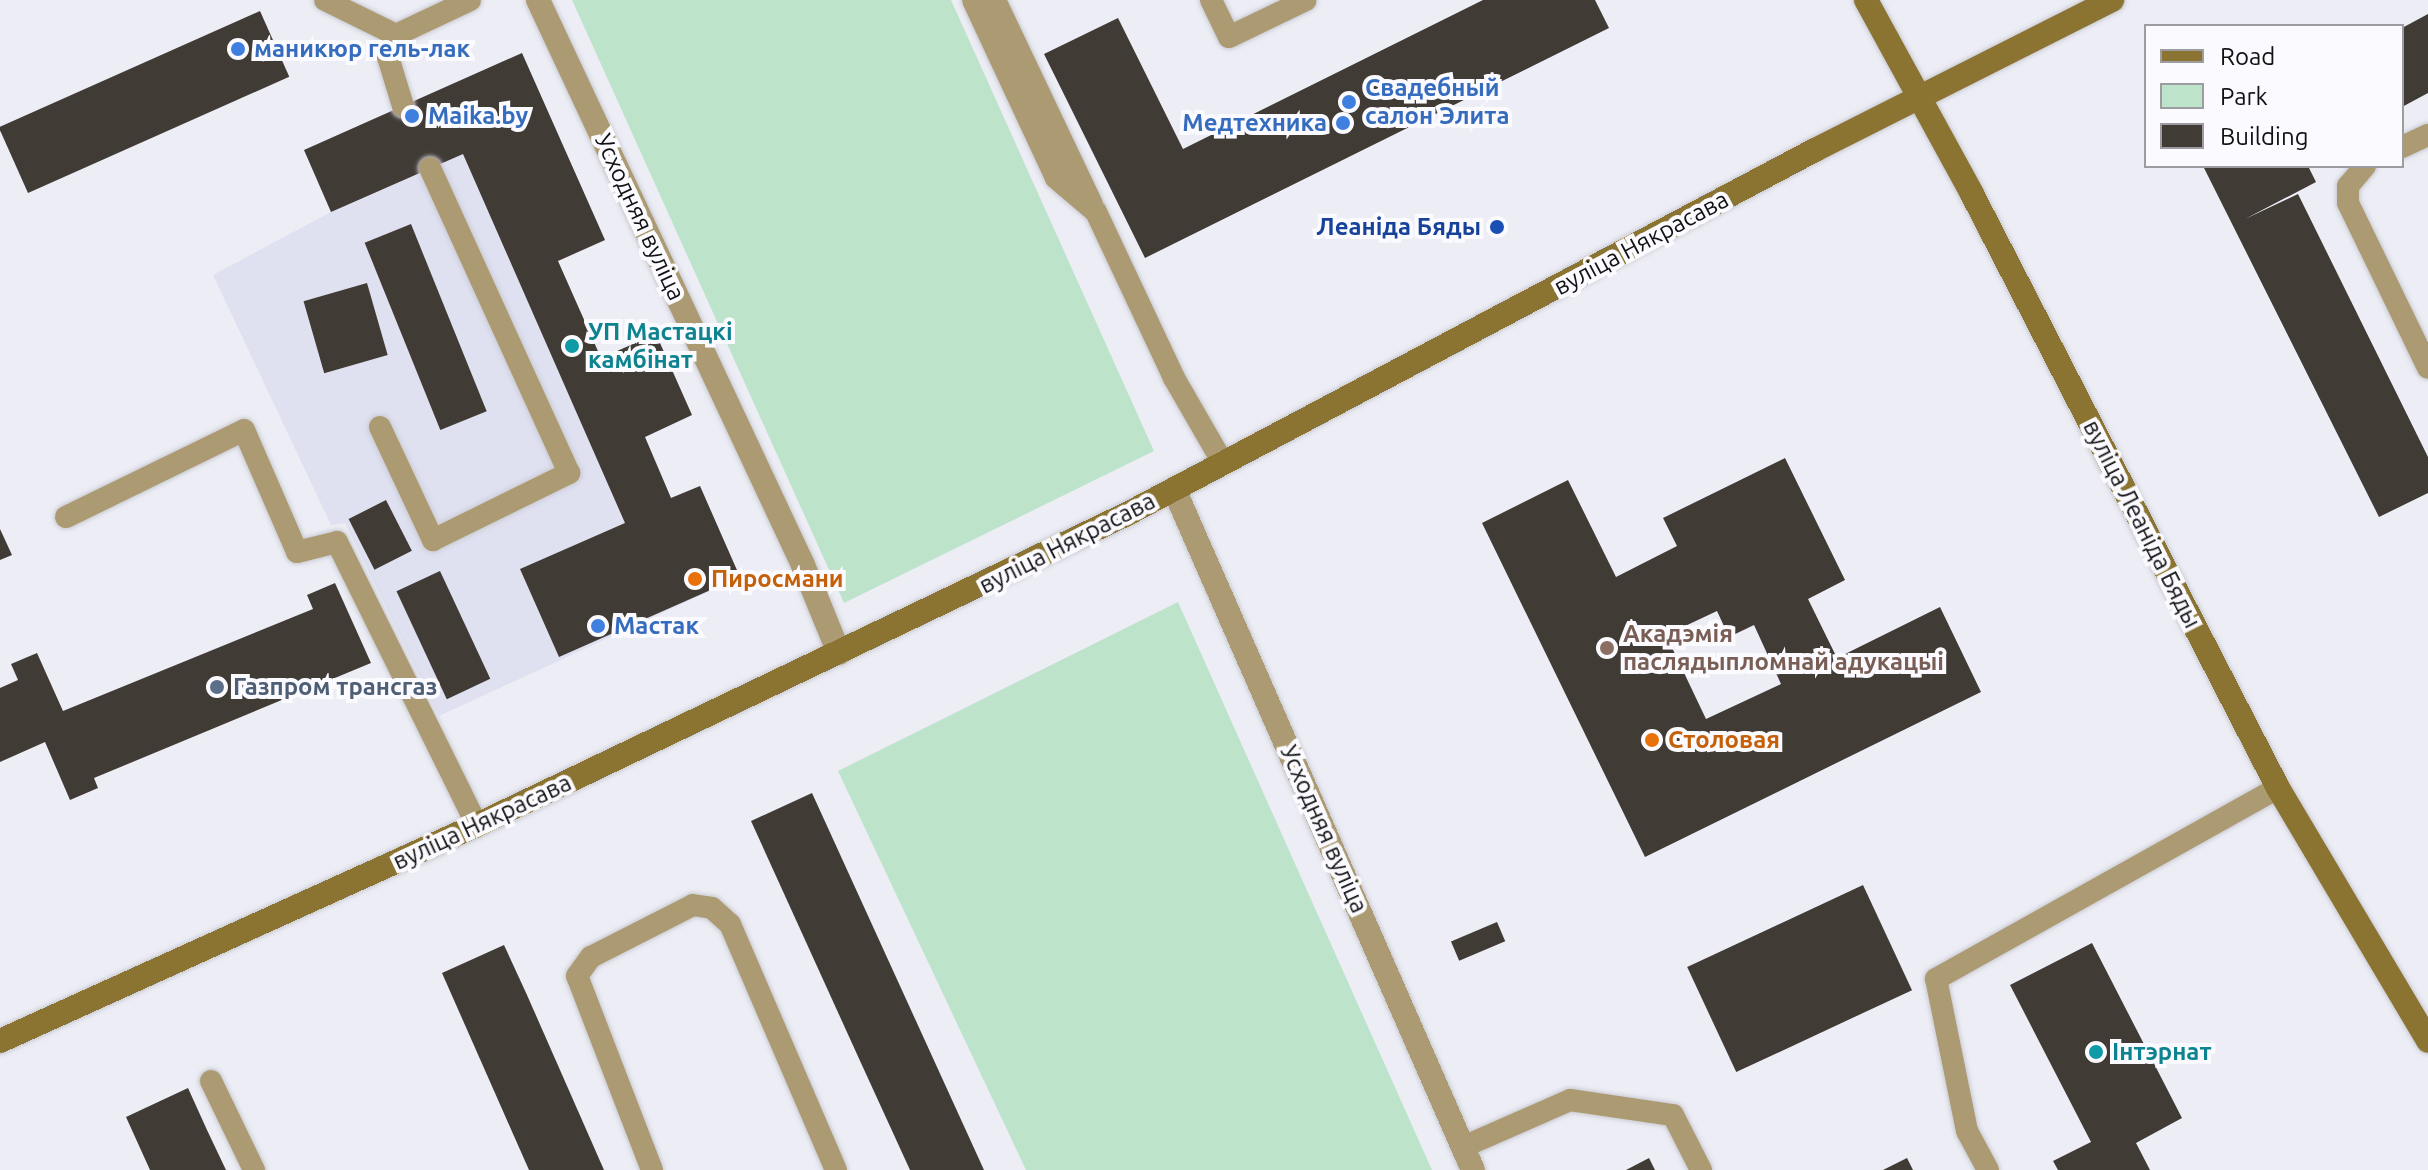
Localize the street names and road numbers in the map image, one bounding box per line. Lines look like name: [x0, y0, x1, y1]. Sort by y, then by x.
street label: Усходняя вуліца: [589, 129, 691, 305]
street label: вуліца Някрасава: [1549, 185, 1733, 301]
street label: вуліца Леаніда Бяды: [2077, 415, 2207, 633]
street label: вуліца Някрасава: [974, 486, 1160, 600]
street label: Усходняя вуліца: [1274, 741, 1374, 917]
street label: вуліца Някрасава: [388, 768, 576, 876]

